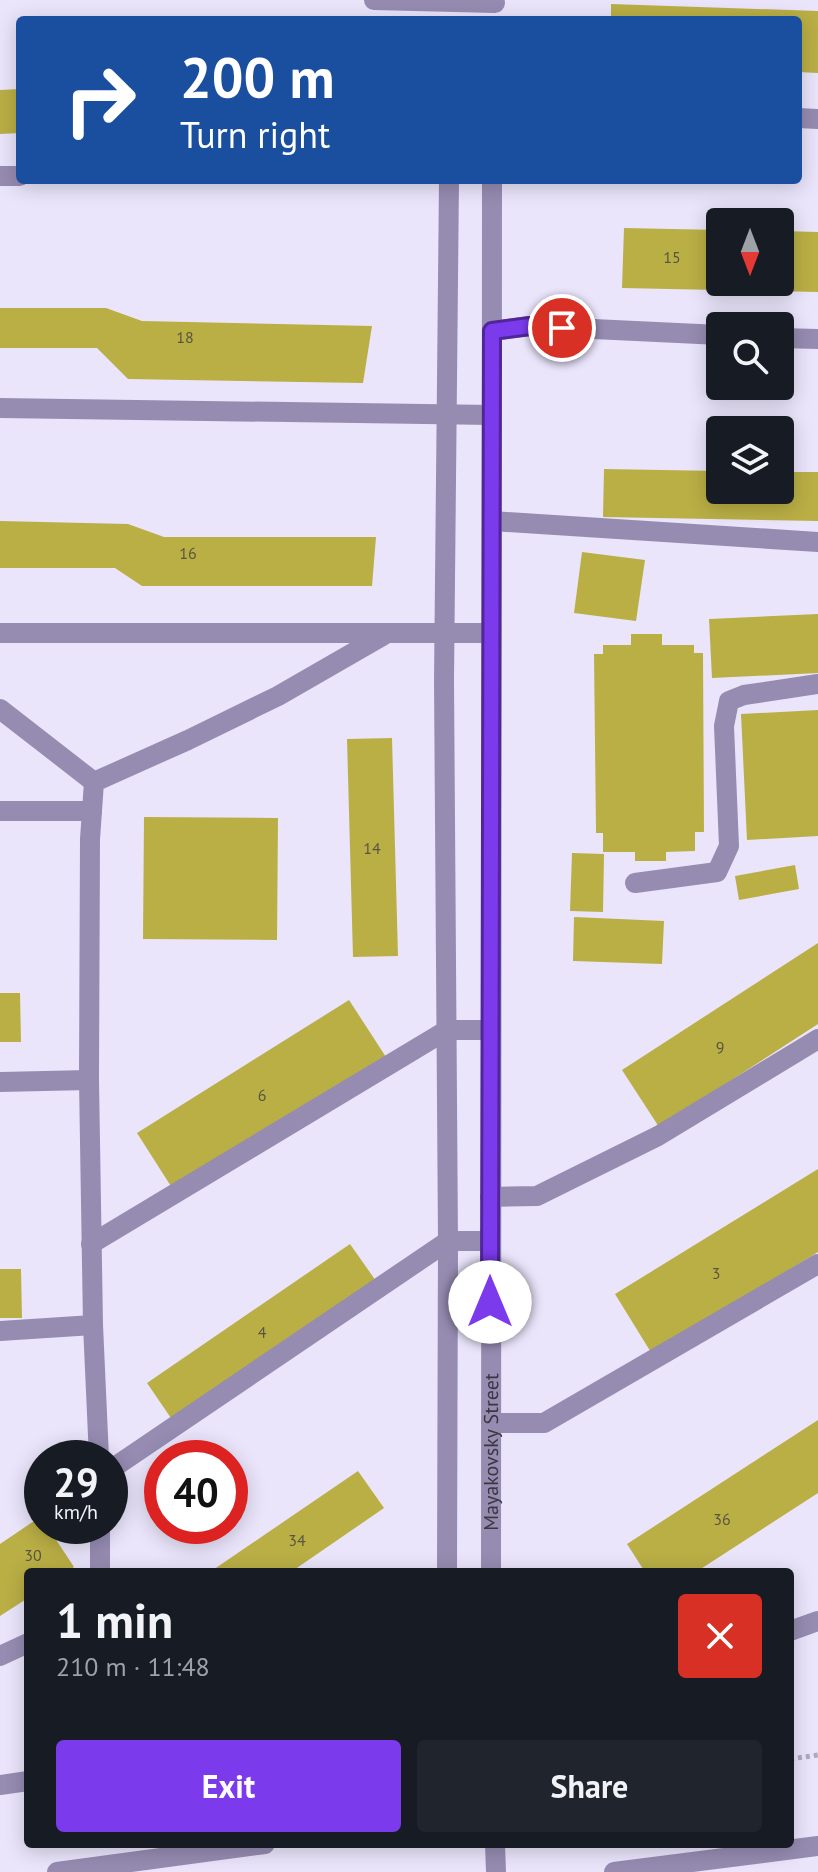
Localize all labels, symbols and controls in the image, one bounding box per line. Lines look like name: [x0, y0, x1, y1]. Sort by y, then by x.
text: 200 m: [180, 41, 335, 113]
icon: right: [48, 48, 152, 152]
text: Turn right: [180, 111, 330, 158]
north arrow: [706, 208, 794, 296]
map controls: [706, 208, 794, 504]
house number: 15: [663, 247, 681, 267]
pin: [528, 294, 596, 362]
icon: arrive: [540, 306, 584, 350]
button: search: [706, 312, 794, 400]
house number: 18: [176, 327, 194, 347]
button: layers: [706, 416, 794, 504]
house number: 16: [179, 543, 197, 563]
house number: 14: [363, 838, 381, 858]
house number: 9: [716, 1037, 724, 1057]
house number: 6: [258, 1085, 266, 1105]
position arrow: [448, 1260, 532, 1344]
house number: 3: [712, 1263, 720, 1283]
house number: 4: [258, 1322, 267, 1342]
street label: Mayakovsky Street: [478, 1373, 504, 1531]
speed limit sign: 40: [144, 1440, 248, 1544]
text: 29: [53, 1456, 99, 1508]
text: km/h: [54, 1499, 98, 1525]
house number: 36: [713, 1509, 731, 1529]
house number: 34: [288, 1530, 306, 1550]
house number: 30: [24, 1545, 42, 1565]
text: 1 min: [56, 1589, 173, 1651]
button: close: [678, 1594, 762, 1678]
text: 210 m · 11:48: [56, 1650, 210, 1683]
button: Exit: [56, 1740, 401, 1832]
button: Share: [417, 1740, 762, 1832]

